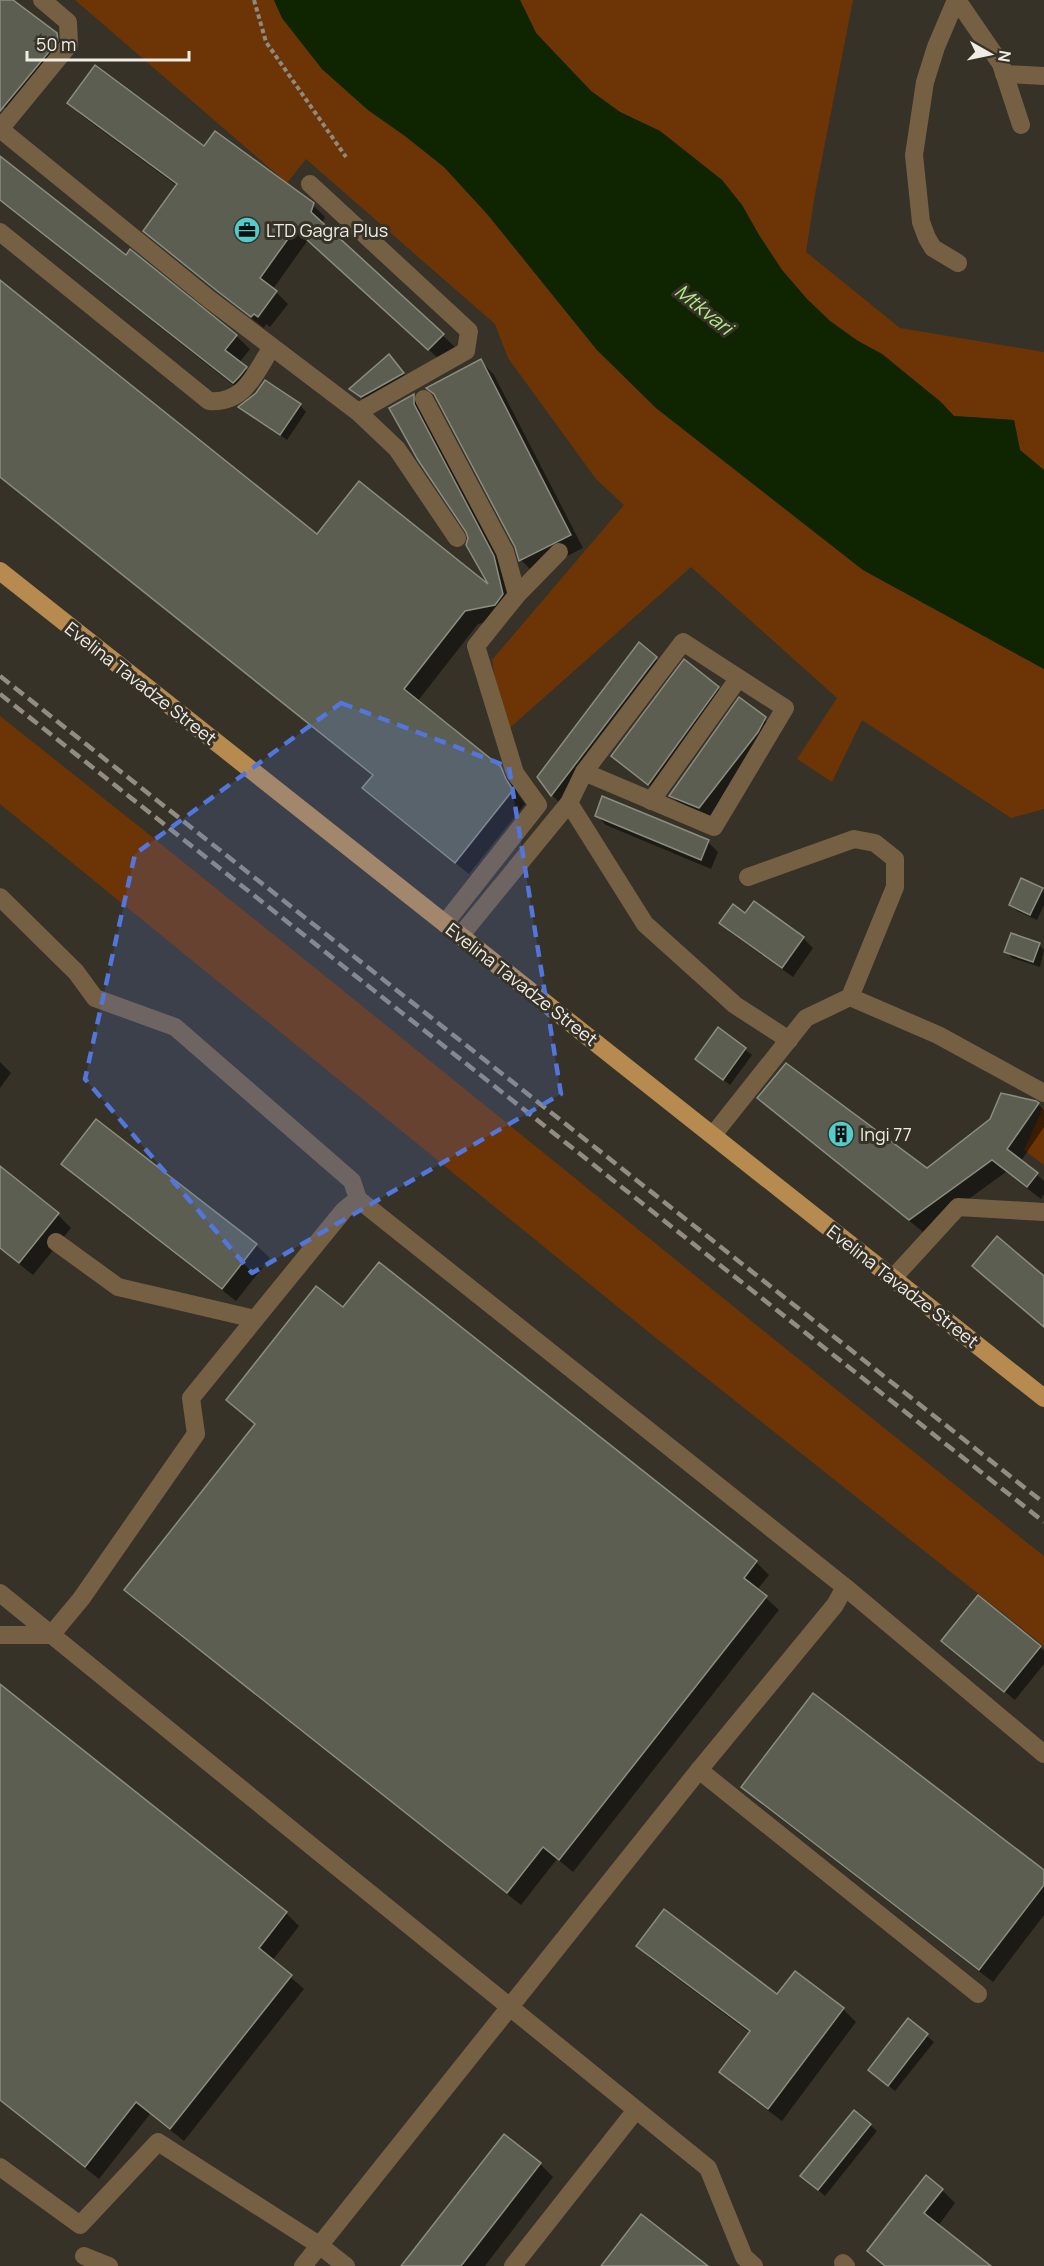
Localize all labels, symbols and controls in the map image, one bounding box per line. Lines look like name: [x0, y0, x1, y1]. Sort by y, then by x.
scale bar: [27, 24, 189, 62]
north arrow: [960, 24, 1020, 84]
text: 50 m: [36, 32, 76, 56]
text: N: [993, 49, 1017, 64]
office icon: LTD Gagra Plus: [232, 215, 262, 245]
place label: LTD Gagra Plus: [266, 218, 388, 242]
water label: Mtkvari: [669, 277, 740, 342]
street label: Evelina Tavadze Street: [60, 616, 222, 750]
street label: Evelina Tavadze Street: [441, 917, 603, 1051]
building icon: Ingi 77: [826, 1119, 856, 1149]
place label: Ingi 77: [860, 1122, 912, 1146]
street label: Evelina Tavadze Street: [822, 1219, 984, 1353]

